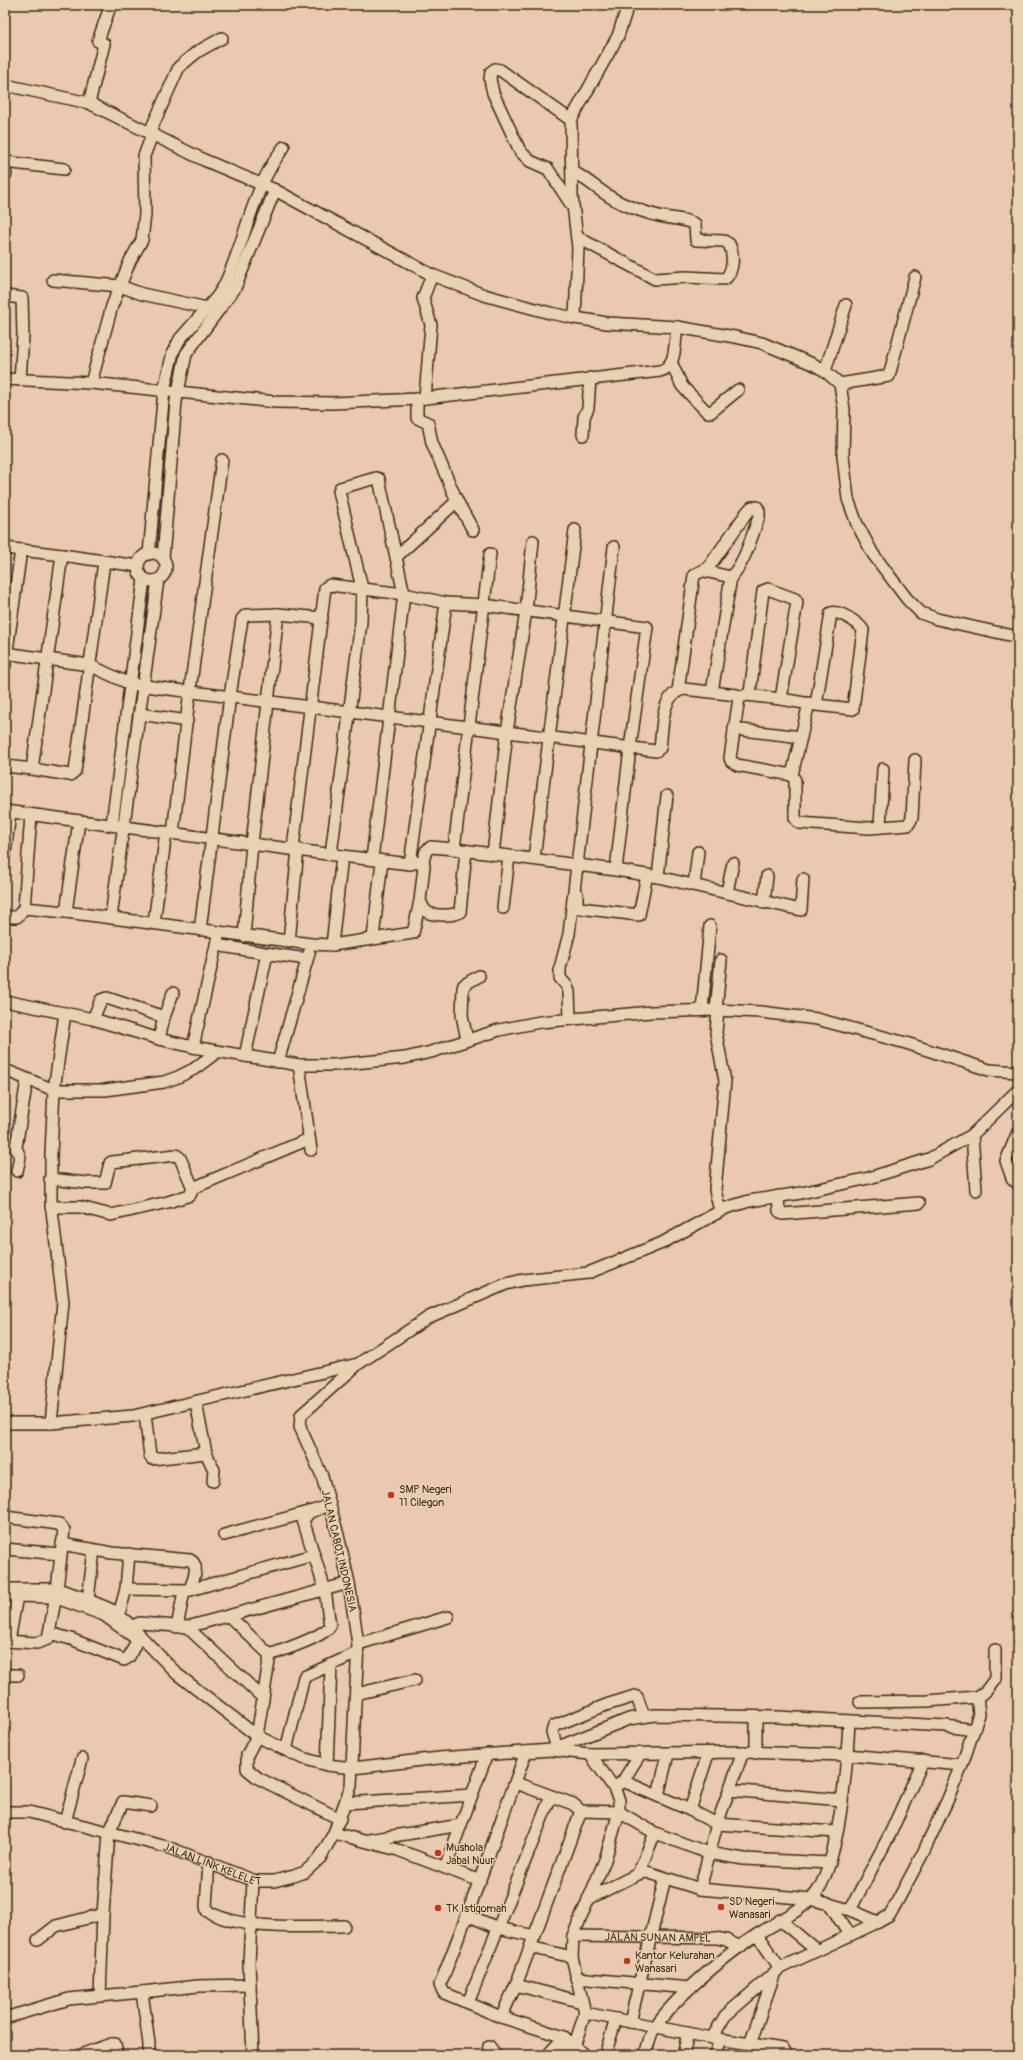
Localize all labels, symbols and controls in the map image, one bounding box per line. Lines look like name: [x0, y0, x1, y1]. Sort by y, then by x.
place label: SMP Negeri 11 Cilegon: [399, 1483, 452, 1509]
street label: JALAN CABOT INDONESIA: [319, 1489, 359, 1613]
marker: SMP Negeri 11 Cilegon: [386, 1490, 396, 1500]
street label: JALAN LINK KELELET: [162, 1840, 261, 1888]
place label: Mushola Jabal Nuur: [446, 1841, 494, 1867]
marker: Mushola Jabal Nuur: [433, 1848, 443, 1858]
place label: SD Negeri Wanasari: [729, 1895, 774, 1921]
place label: TK Istiqomah: [446, 1902, 506, 1915]
marker: SD Negeri Wanasari: [716, 1902, 726, 1912]
marker: TK Istiqomah: [433, 1903, 443, 1913]
street label: JALAN SUNAN AMPEL: [604, 1930, 711, 1944]
place label: Kantor Kelurahan Wanasari: [635, 1949, 715, 1975]
marker: Kantor Kelurahan Wanasari: [622, 1956, 632, 1966]

